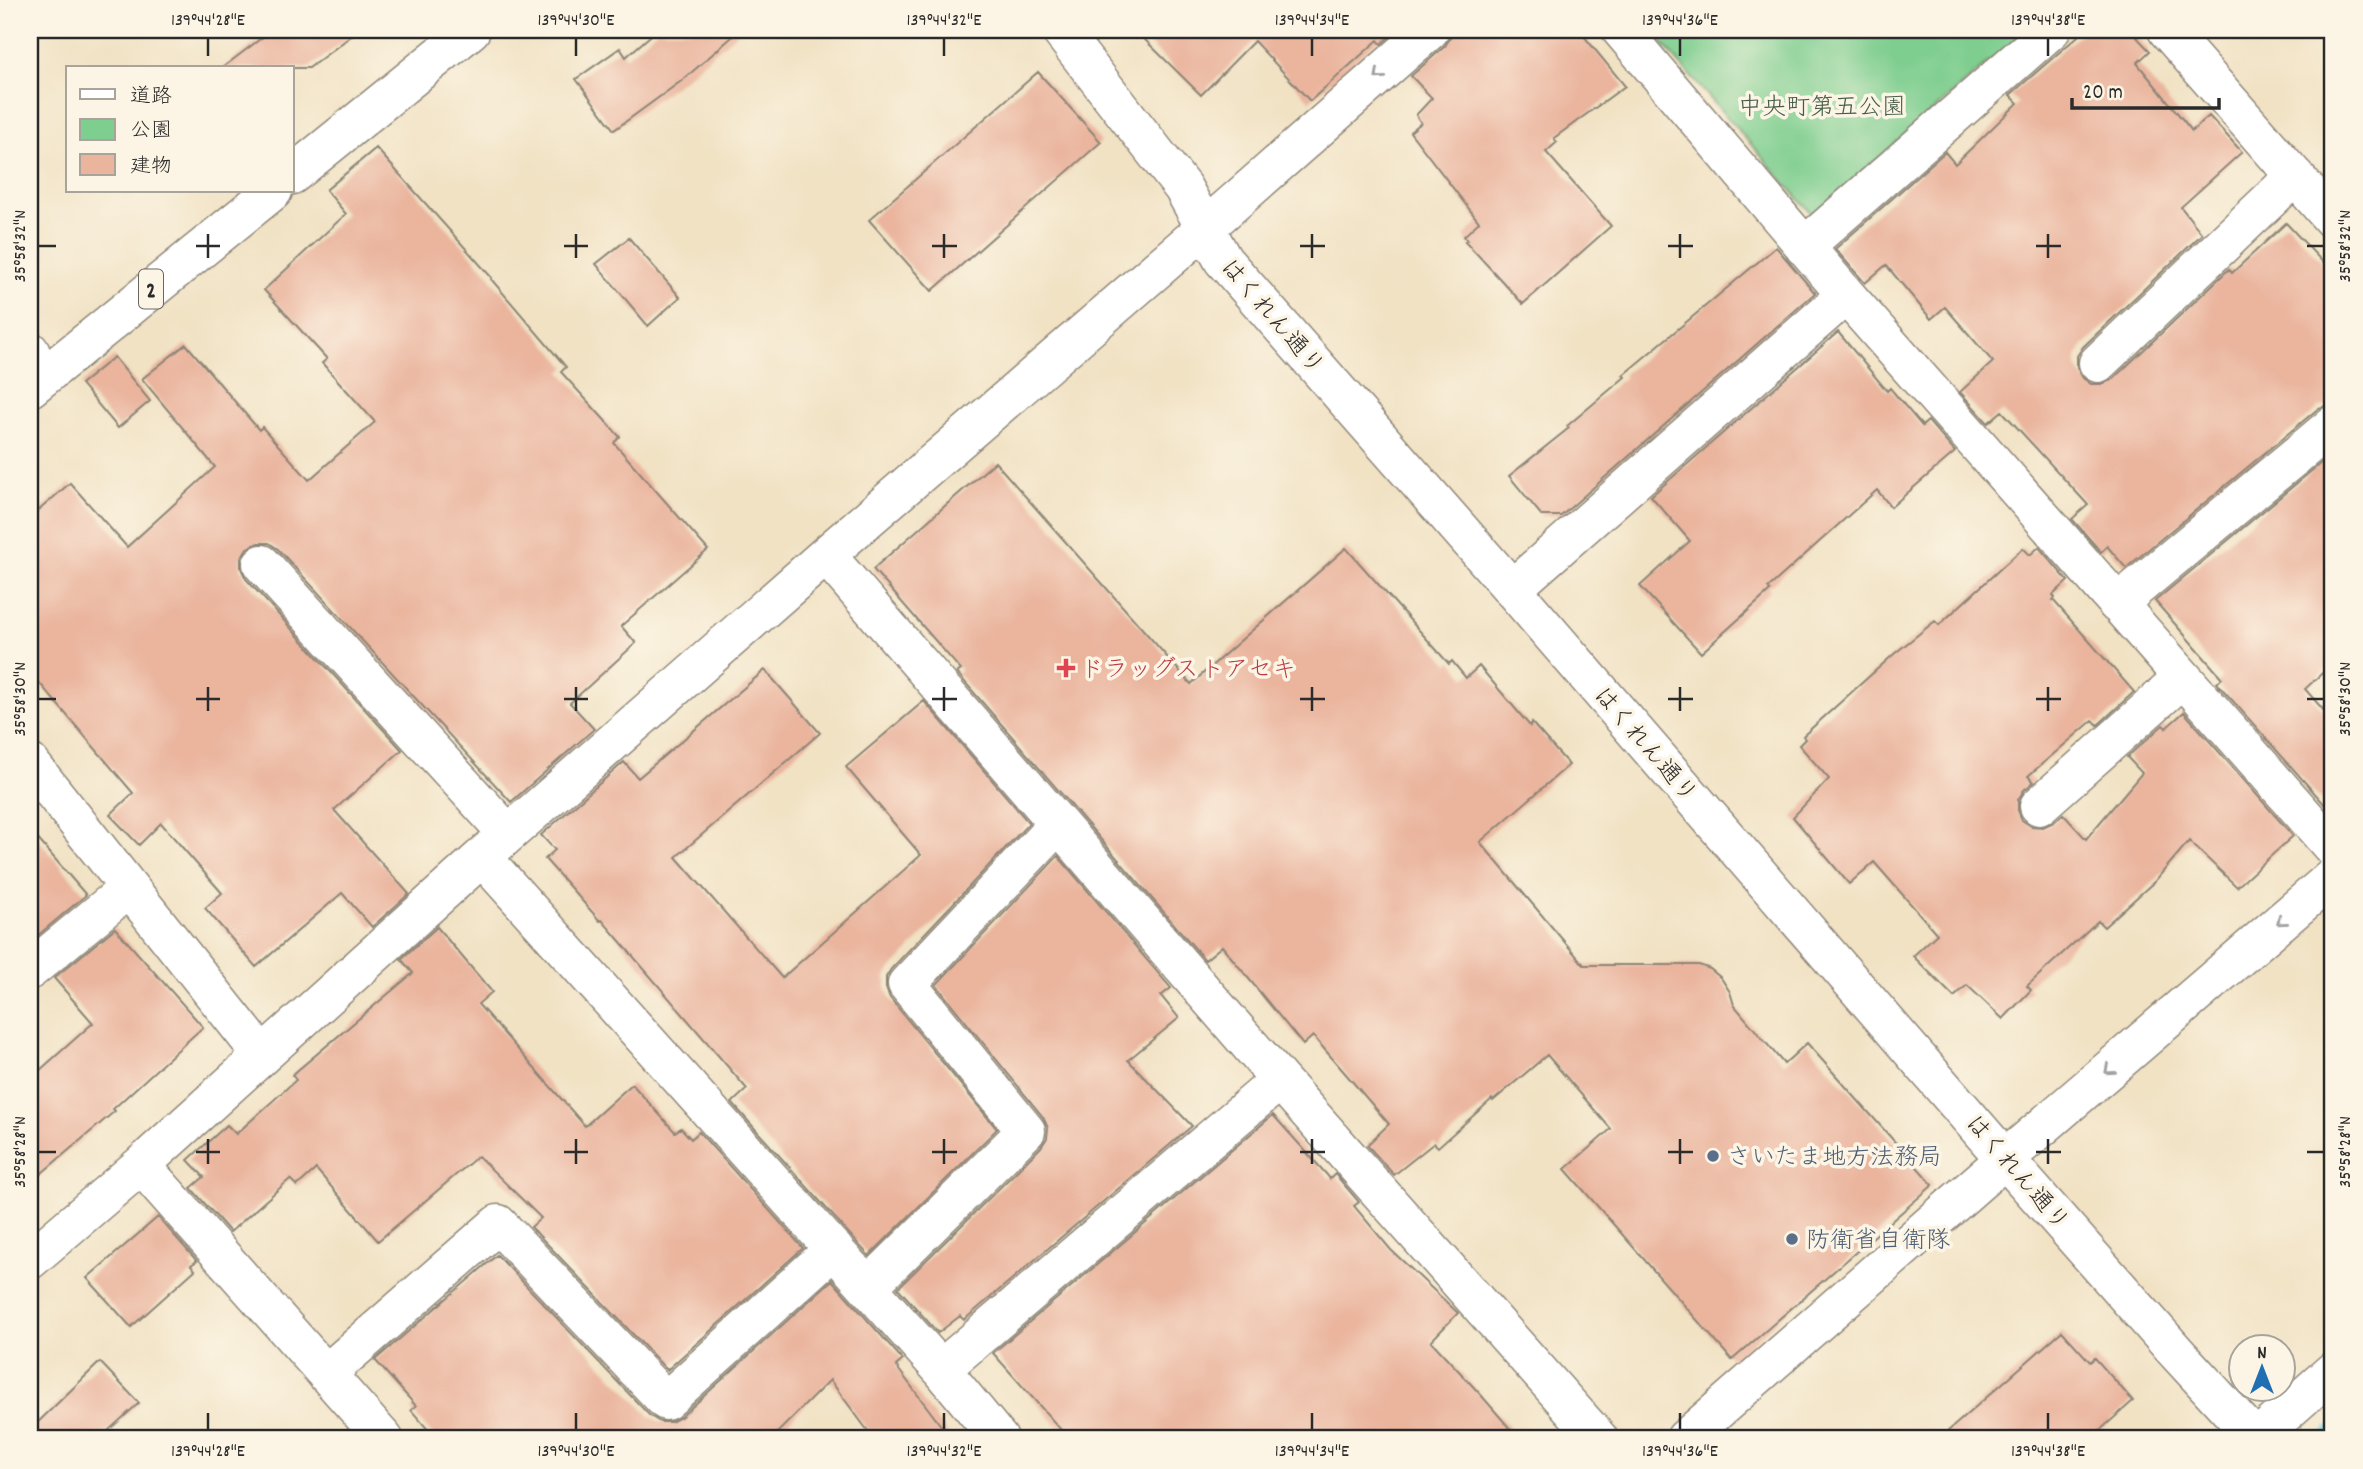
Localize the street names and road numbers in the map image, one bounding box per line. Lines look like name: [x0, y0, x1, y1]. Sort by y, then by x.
street label: はくれん通り: [1211, 252, 1331, 383]
road number: 2: [139, 270, 163, 308]
street label: はくれん通り: [1584, 680, 1704, 811]
street label: はくれん通り: [1956, 1108, 2076, 1239]

